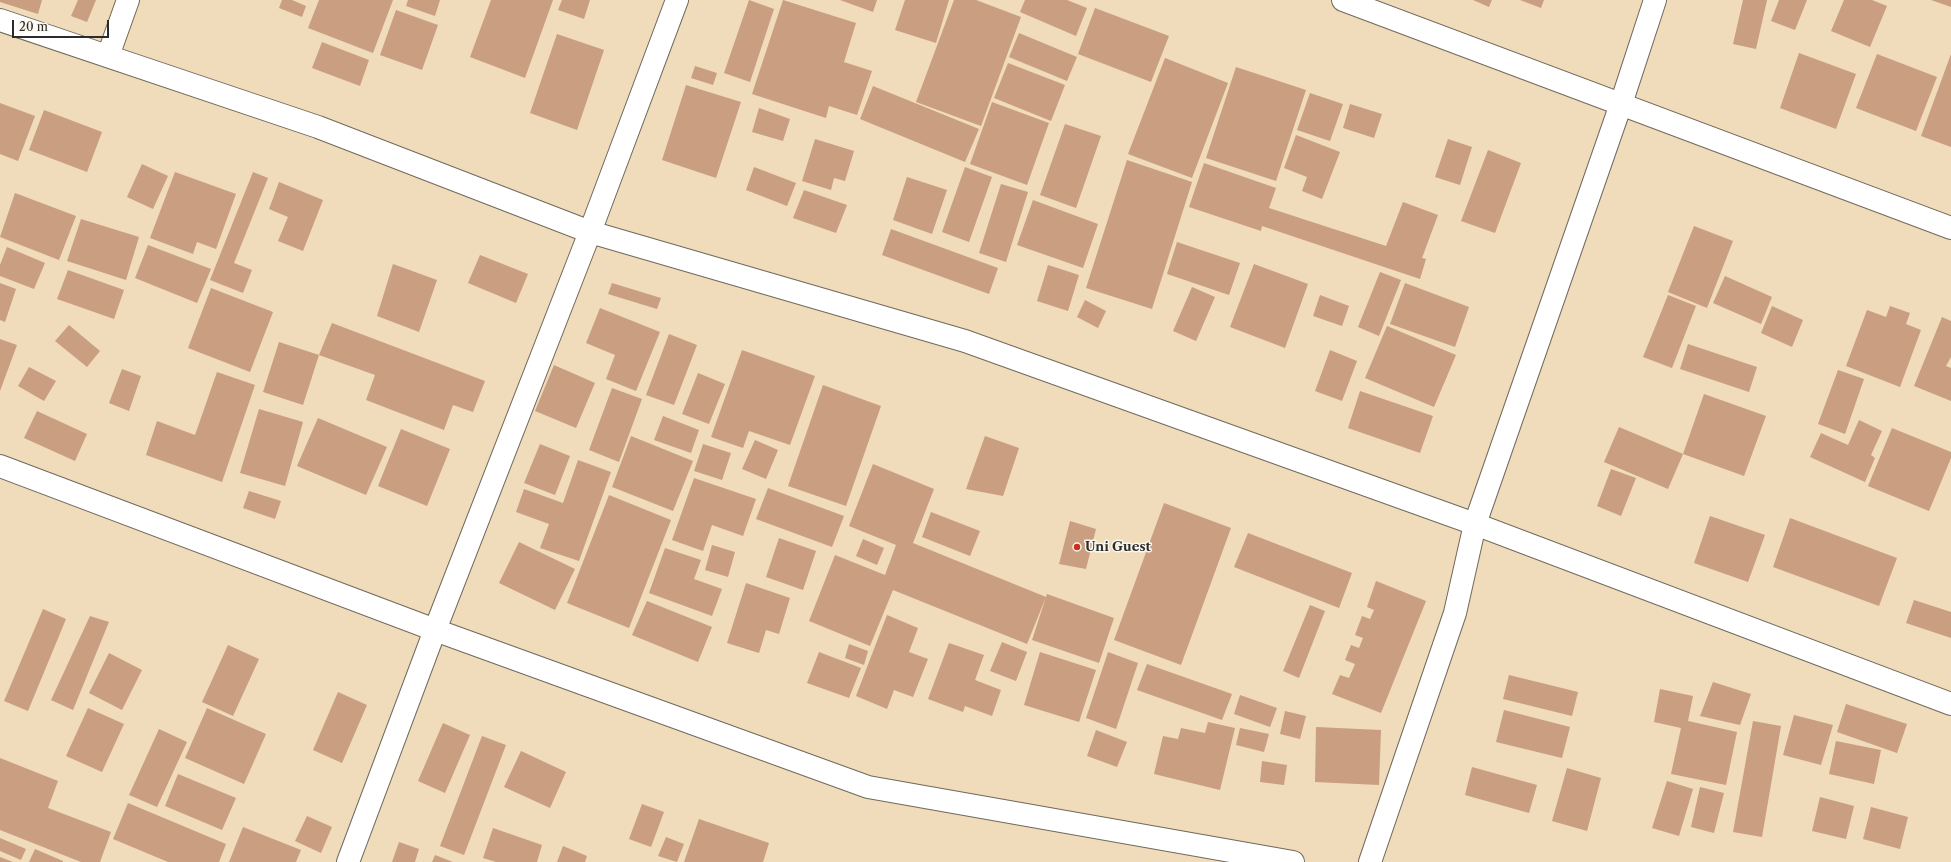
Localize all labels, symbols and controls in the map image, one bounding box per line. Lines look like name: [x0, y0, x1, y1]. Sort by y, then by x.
scale bar: [14, 12, 111, 38]
text: 20 m: [19, 19, 48, 34]
place label: Uni Guest: [1085, 539, 1151, 555]
marker: Uni Guest: [1072, 542, 1082, 552]

